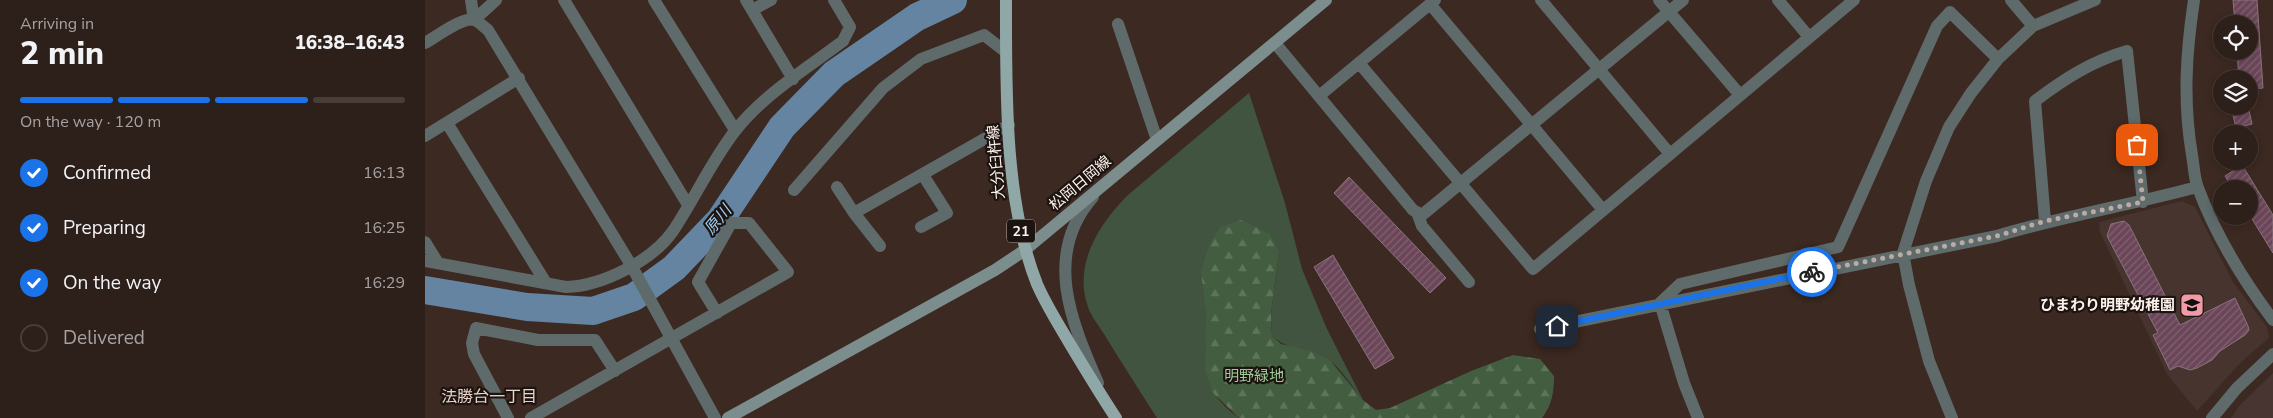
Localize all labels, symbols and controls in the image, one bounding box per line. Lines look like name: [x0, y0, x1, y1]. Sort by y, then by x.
text: Arriving in: [20, 13, 94, 35]
map controls: [2213, 15, 2258, 225]
button: locate: [2213, 15, 2258, 60]
text: 16:38–16:43: [294, 30, 405, 56]
text: 2 min: [20, 32, 104, 75]
button: layers: [2213, 70, 2258, 115]
text: On the way · 120 m: [20, 111, 161, 133]
street label: 大分臼杵線: [983, 124, 1009, 200]
pin: [2116, 124, 2158, 166]
button: +: [2213, 125, 2258, 170]
icon: bag: [2123, 131, 2151, 159]
street label: 松岡日岡線: [1045, 151, 1115, 215]
icon: check: [20, 159, 48, 187]
text: Confirmed: [63, 160, 151, 186]
text: 16:13: [363, 162, 405, 184]
button: −: [2213, 180, 2258, 225]
water label: 原川: [699, 199, 738, 239]
icon: check: [20, 214, 48, 242]
text: Preparing: [63, 215, 146, 241]
text: 16:25: [363, 217, 405, 239]
road number: 21: [1007, 220, 1035, 242]
courier: [1787, 247, 1837, 297]
icon: bike: [1798, 258, 1826, 286]
icon: check: [20, 269, 48, 297]
text: On the way: [63, 270, 161, 296]
text: 16:29: [363, 272, 405, 294]
school or university icon: ひまわり明野幼稚園: [2179, 292, 2205, 318]
place label: ひまわり明野幼稚園: [2040, 295, 2175, 315]
pin: [1536, 305, 1578, 347]
icon: home: [1543, 312, 1571, 340]
text: Delivered: [63, 325, 145, 351]
park label: 明野緑地: [1224, 366, 1284, 386]
district label: 法勝台一丁目: [441, 386, 537, 408]

